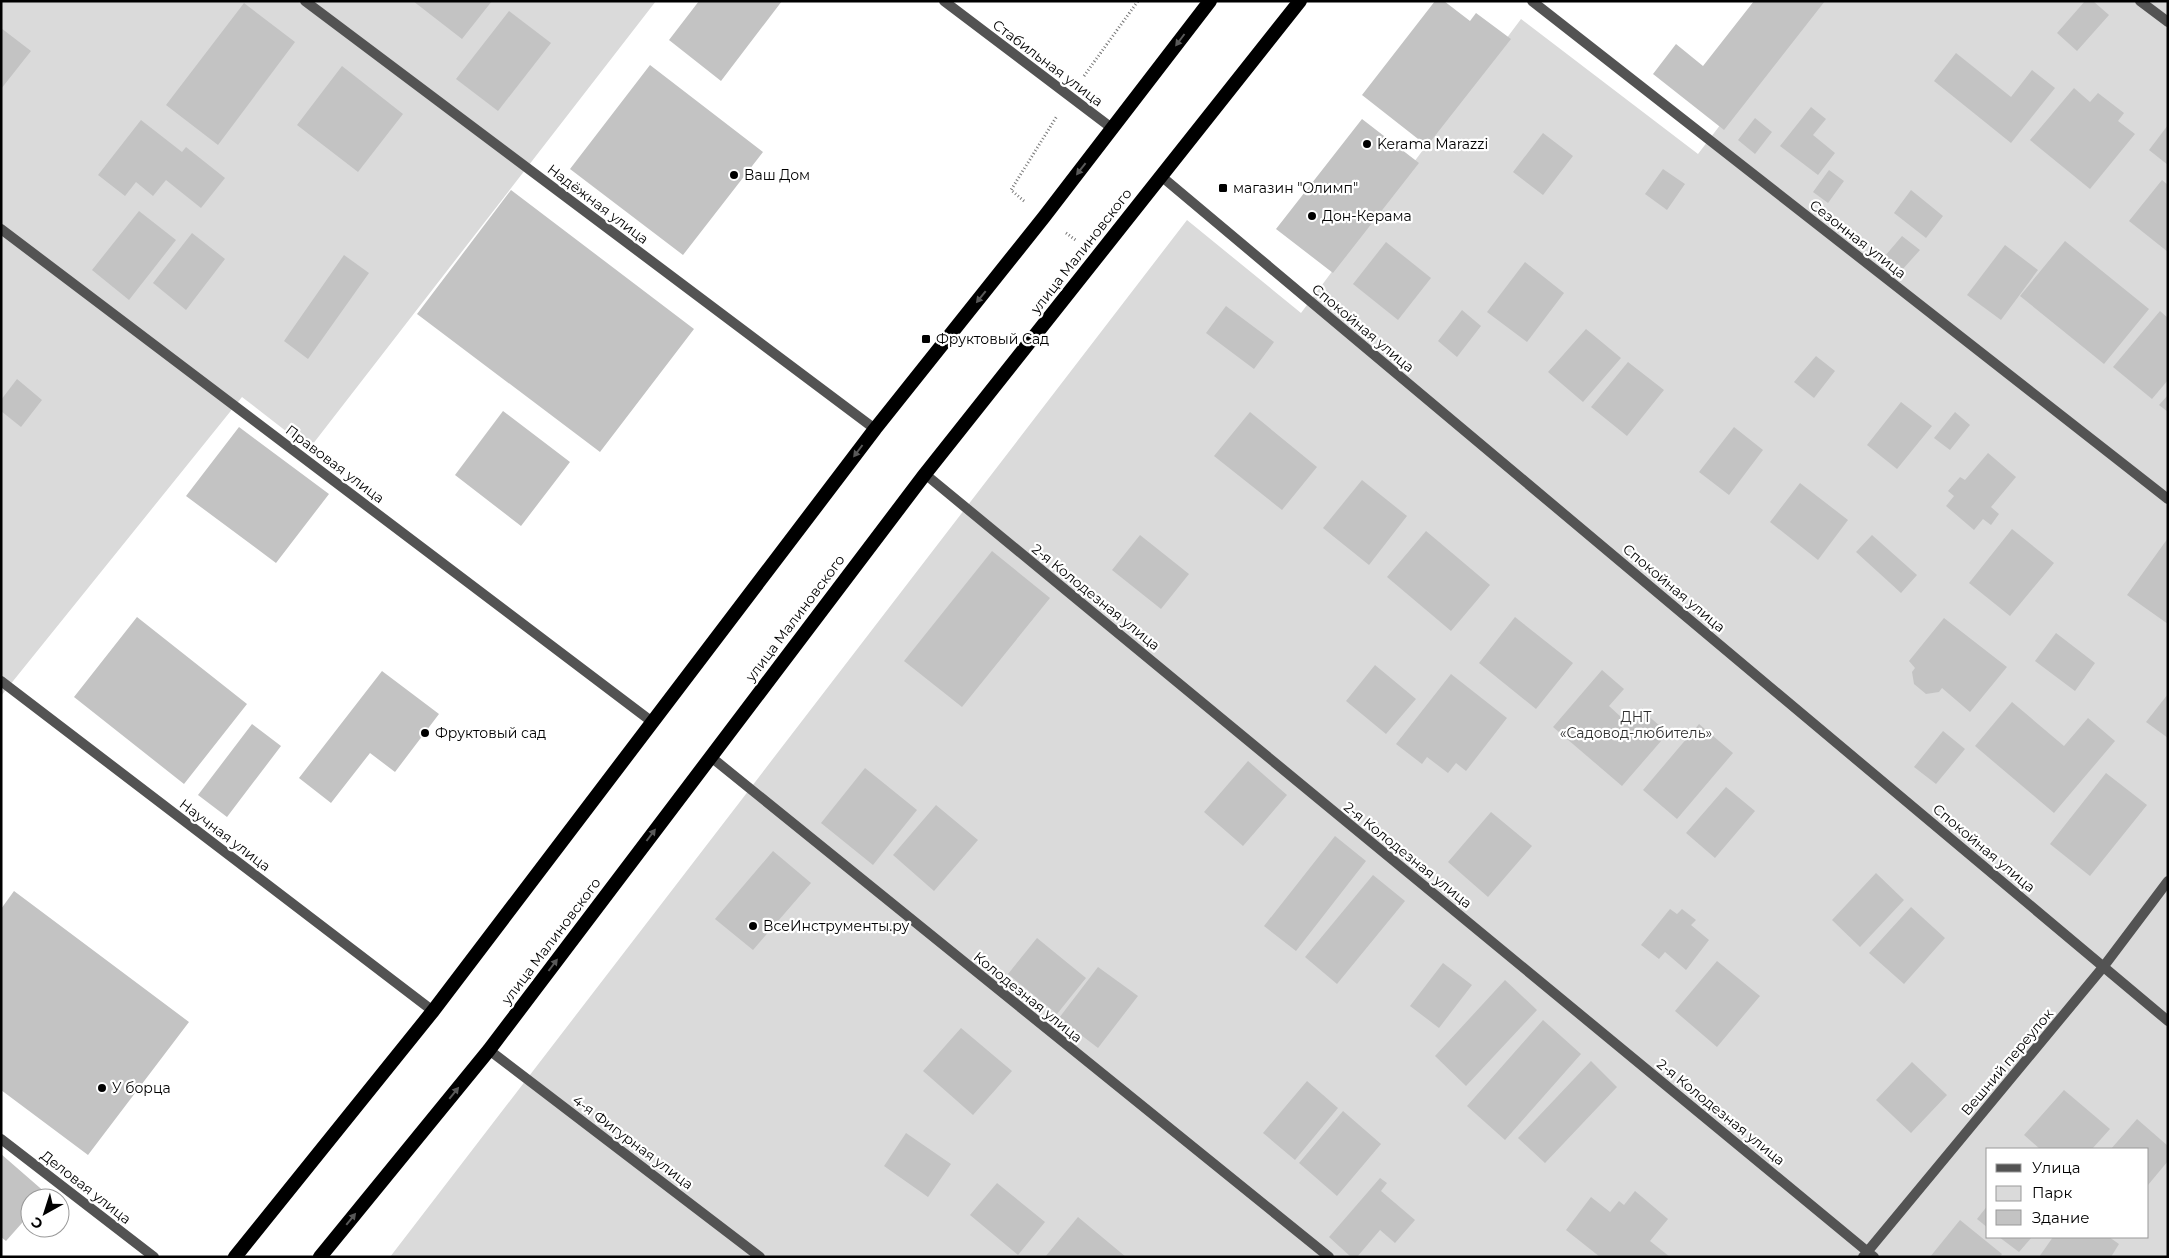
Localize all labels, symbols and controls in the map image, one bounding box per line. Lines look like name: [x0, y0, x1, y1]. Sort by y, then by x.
street label: Стабильная улица: [989, 16, 1107, 110]
one-way arrow: [1175, 33, 1185, 47]
place label: Kerama Marazzi: [1377, 135, 1488, 153]
marker: Kerama Marazzi: [1361, 138, 1373, 150]
street label: Надёжная улица: [544, 160, 652, 248]
one-way arrow: [1076, 162, 1087, 175]
place label: Ваш Дом: [744, 166, 810, 184]
marker: Ваш Дом: [728, 169, 740, 181]
place label: магазин "Олимп": [1233, 179, 1358, 197]
marker: магазин "Олимп": [1217, 182, 1229, 194]
street label: улица Малиновского: [1026, 185, 1136, 318]
street label: Сезонная улица: [1806, 196, 1910, 282]
place label: Дон-Керама: [1322, 207, 1412, 225]
marker: Дон-Керама: [1306, 210, 1318, 222]
street label: Спокойная улица: [1308, 280, 1418, 376]
one-way arrow: [975, 290, 986, 303]
place label: Фруктовый Сад: [936, 330, 1049, 348]
marker: Фруктовый Сад: [920, 333, 932, 345]
street label: Правовая улица: [282, 421, 388, 507]
one-way arrow: [853, 444, 863, 458]
street label: 2-я Колодезная улица: [1028, 540, 1164, 654]
street label: Спокойная улица: [1619, 540, 1729, 636]
street label: улица Малиновского: [741, 551, 849, 686]
park label: ДНТ «Садовод-любитель»: [1560, 708, 1712, 742]
place label: Фруктовый сад: [435, 724, 546, 742]
marker: Фруктовый сад: [419, 727, 431, 739]
street label: Научная улица: [176, 795, 274, 875]
street label: 2-я Колодезная улица: [1340, 798, 1476, 912]
street label: Спокойная улица: [1929, 800, 2039, 896]
one-way arrow: [646, 829, 657, 842]
street label: улица Малиновского: [497, 874, 605, 1009]
place label: ВсеИнструменты.ру: [763, 917, 910, 935]
marker: ВсеИнструменты.ру: [747, 920, 759, 932]
street label: Колодезная улица: [970, 948, 1086, 1046]
one-way arrow: [548, 959, 559, 972]
street label: Вешний переулок: [1957, 1005, 2057, 1119]
street label: 2-я Колодезная улица: [1653, 1055, 1789, 1169]
place label: У борца: [112, 1079, 171, 1097]
marker: У борца: [96, 1082, 108, 1094]
one-way arrow: [448, 1087, 459, 1100]
street label: 4-я Фигурная улица: [569, 1091, 697, 1193]
street label: Деловая улица: [37, 1146, 135, 1228]
legend: [1986, 1148, 2149, 1238]
text: Улица: [2032, 1158, 2080, 1177]
text: Парк: [2032, 1183, 2072, 1202]
north arrow: [20, 1188, 70, 1238]
text: Здание: [2032, 1208, 2090, 1227]
text: С: [27, 1213, 46, 1233]
one-way arrow: [345, 1213, 356, 1225]

